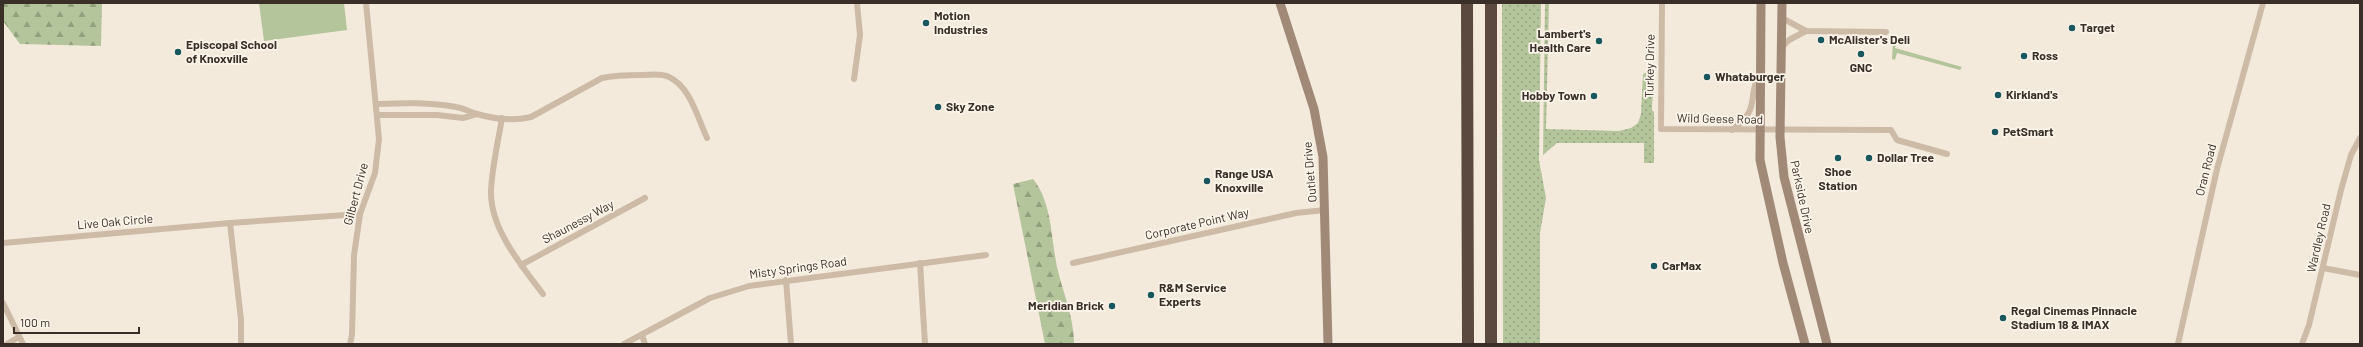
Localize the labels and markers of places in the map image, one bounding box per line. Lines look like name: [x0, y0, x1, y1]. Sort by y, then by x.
place label: Motion Industries: [934, 8, 988, 36]
marker: Motion Industries: [921, 18, 931, 28]
place label: Target: [2080, 20, 2115, 34]
marker: Target: [2067, 23, 2077, 33]
place label: Lambert's Health Care: [1530, 26, 1591, 54]
place label: McAlister's Deli: [1829, 32, 1910, 46]
marker: McAlister's Deli: [1816, 35, 1826, 45]
marker: Lambert's Health Care: [1594, 36, 1604, 46]
place label: Episcopal School of Knoxville: [186, 37, 277, 65]
marker: Episcopal School of Knoxville: [173, 47, 183, 57]
place label: Ross: [2032, 48, 2058, 62]
marker: GNC: [1856, 49, 1866, 59]
marker: Ross: [2019, 51, 2029, 61]
place label: GNC: [1850, 60, 1872, 74]
place label: Whataburger: [1715, 69, 1785, 83]
marker: Whataburger: [1702, 72, 1712, 82]
place label: Kirkland's: [2006, 87, 2058, 101]
place label: Hobby Town: [1522, 88, 1586, 102]
marker: Kirkland's: [1993, 90, 2003, 100]
marker: Hobby Town: [1589, 91, 1599, 101]
place label: Sky Zone: [946, 99, 995, 113]
marker: Sky Zone: [933, 102, 943, 112]
place label: PetSmart: [2003, 124, 2054, 138]
marker: PetSmart: [1990, 127, 2000, 137]
place label: Dollar Tree: [1877, 150, 1935, 164]
marker: Shoe Station: [1833, 153, 1843, 163]
marker: Dollar Tree: [1864, 153, 1874, 163]
place label: Shoe Station: [1819, 164, 1857, 192]
place label: Range USA Knoxville: [1215, 166, 1274, 194]
marker: Range USA Knoxville: [1202, 176, 1212, 186]
place label: CarMax: [1662, 258, 1702, 272]
marker: CarMax: [1649, 261, 1659, 271]
place label: R&M Service Experts: [1159, 280, 1227, 308]
marker: R&M Service Experts: [1146, 290, 1156, 300]
place label: Meridian Brick: [1028, 298, 1105, 312]
marker: Meridian Brick: [1107, 301, 1117, 311]
place label: Regal Cinemas Pinnacle Stadium 18 & IMAX: [2011, 303, 2137, 331]
marker: Regal Cinemas Pinnacle Stadium 18 & IMAX: [1998, 313, 2008, 323]

